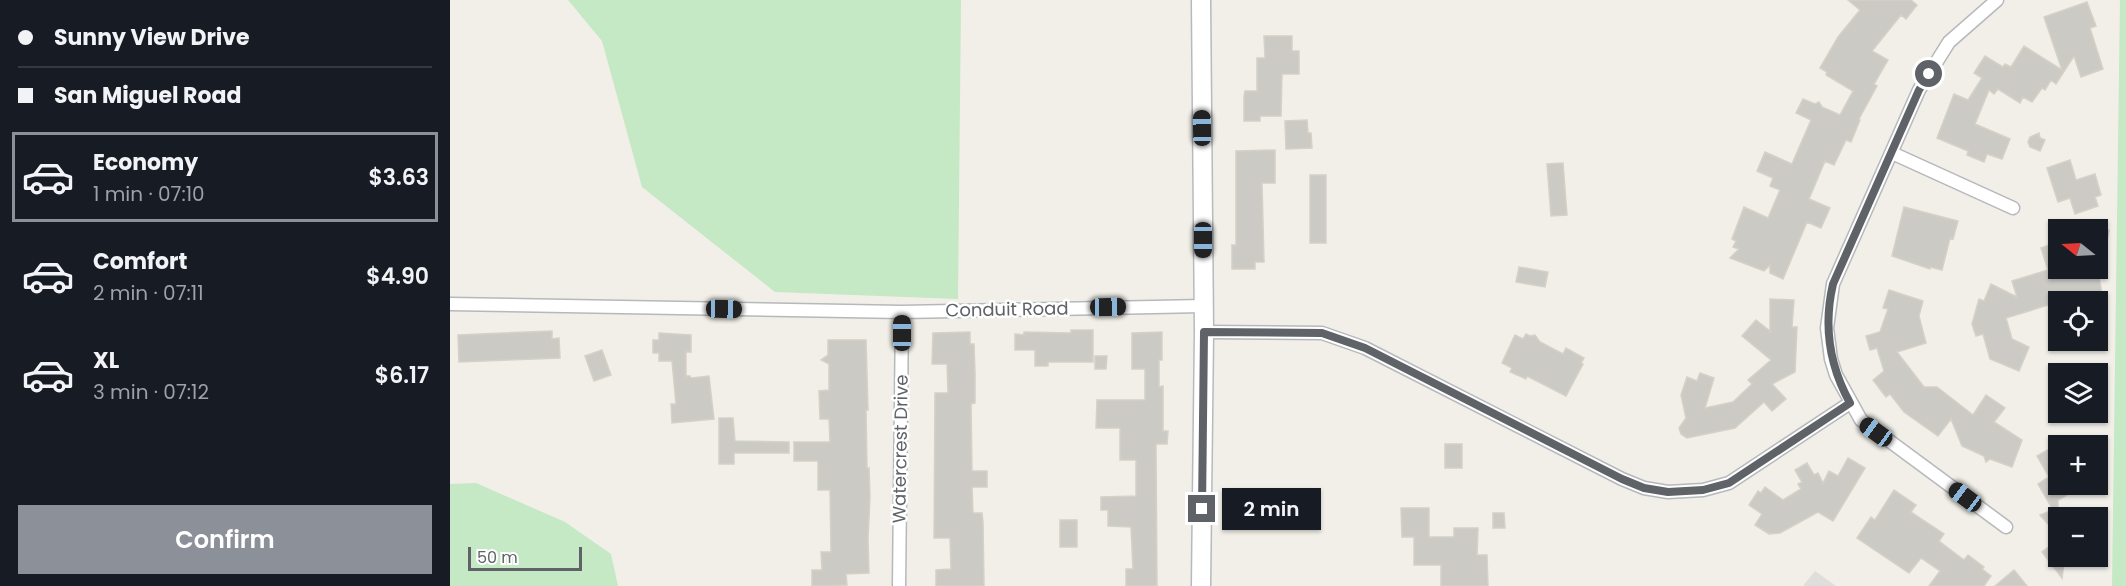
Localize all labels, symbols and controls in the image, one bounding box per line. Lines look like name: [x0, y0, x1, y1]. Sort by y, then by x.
text: Sunny View Drive: [54, 22, 250, 53]
route start: [1915, 60, 1942, 87]
text: San Miguel Road: [54, 80, 241, 111]
car: [1193, 110, 1211, 146]
text: Economy: [93, 147, 198, 178]
icon: car: [21, 150, 75, 204]
text: $3.63: [368, 162, 429, 193]
text: 1 min · 07:10: [93, 180, 205, 208]
north arrow: [2048, 219, 2108, 279]
map controls: [2048, 219, 2108, 567]
car: [1194, 222, 1212, 258]
text: Comfort: [93, 246, 187, 277]
icon: car: [21, 249, 75, 303]
text: $4.90: [366, 261, 429, 292]
text: 2 min · 07:11: [93, 279, 204, 307]
button: locate: [2048, 291, 2108, 351]
street label: Conduit Road: [945, 295, 1069, 323]
car: [1090, 298, 1126, 316]
car: [706, 300, 742, 318]
car: [893, 315, 911, 351]
text: XL: [93, 345, 119, 376]
icon: car: [21, 348, 75, 402]
text: $6.17: [375, 360, 429, 391]
button: layers: [2048, 363, 2108, 423]
street label: Watercrest Drive: [886, 374, 914, 524]
text: 3 min · 07:12: [93, 378, 209, 406]
car: [1856, 414, 1896, 450]
button: +: [2048, 435, 2108, 495]
car: [1945, 479, 1985, 515]
callout: 2 min: [1223, 488, 1322, 530]
route end: [1188, 495, 1215, 522]
text: 2 min: [1244, 495, 1299, 523]
button: Confirm: [18, 505, 432, 574]
button: −: [2048, 507, 2108, 567]
scale bar: [468, 544, 582, 572]
text: 50 m: [477, 546, 518, 569]

